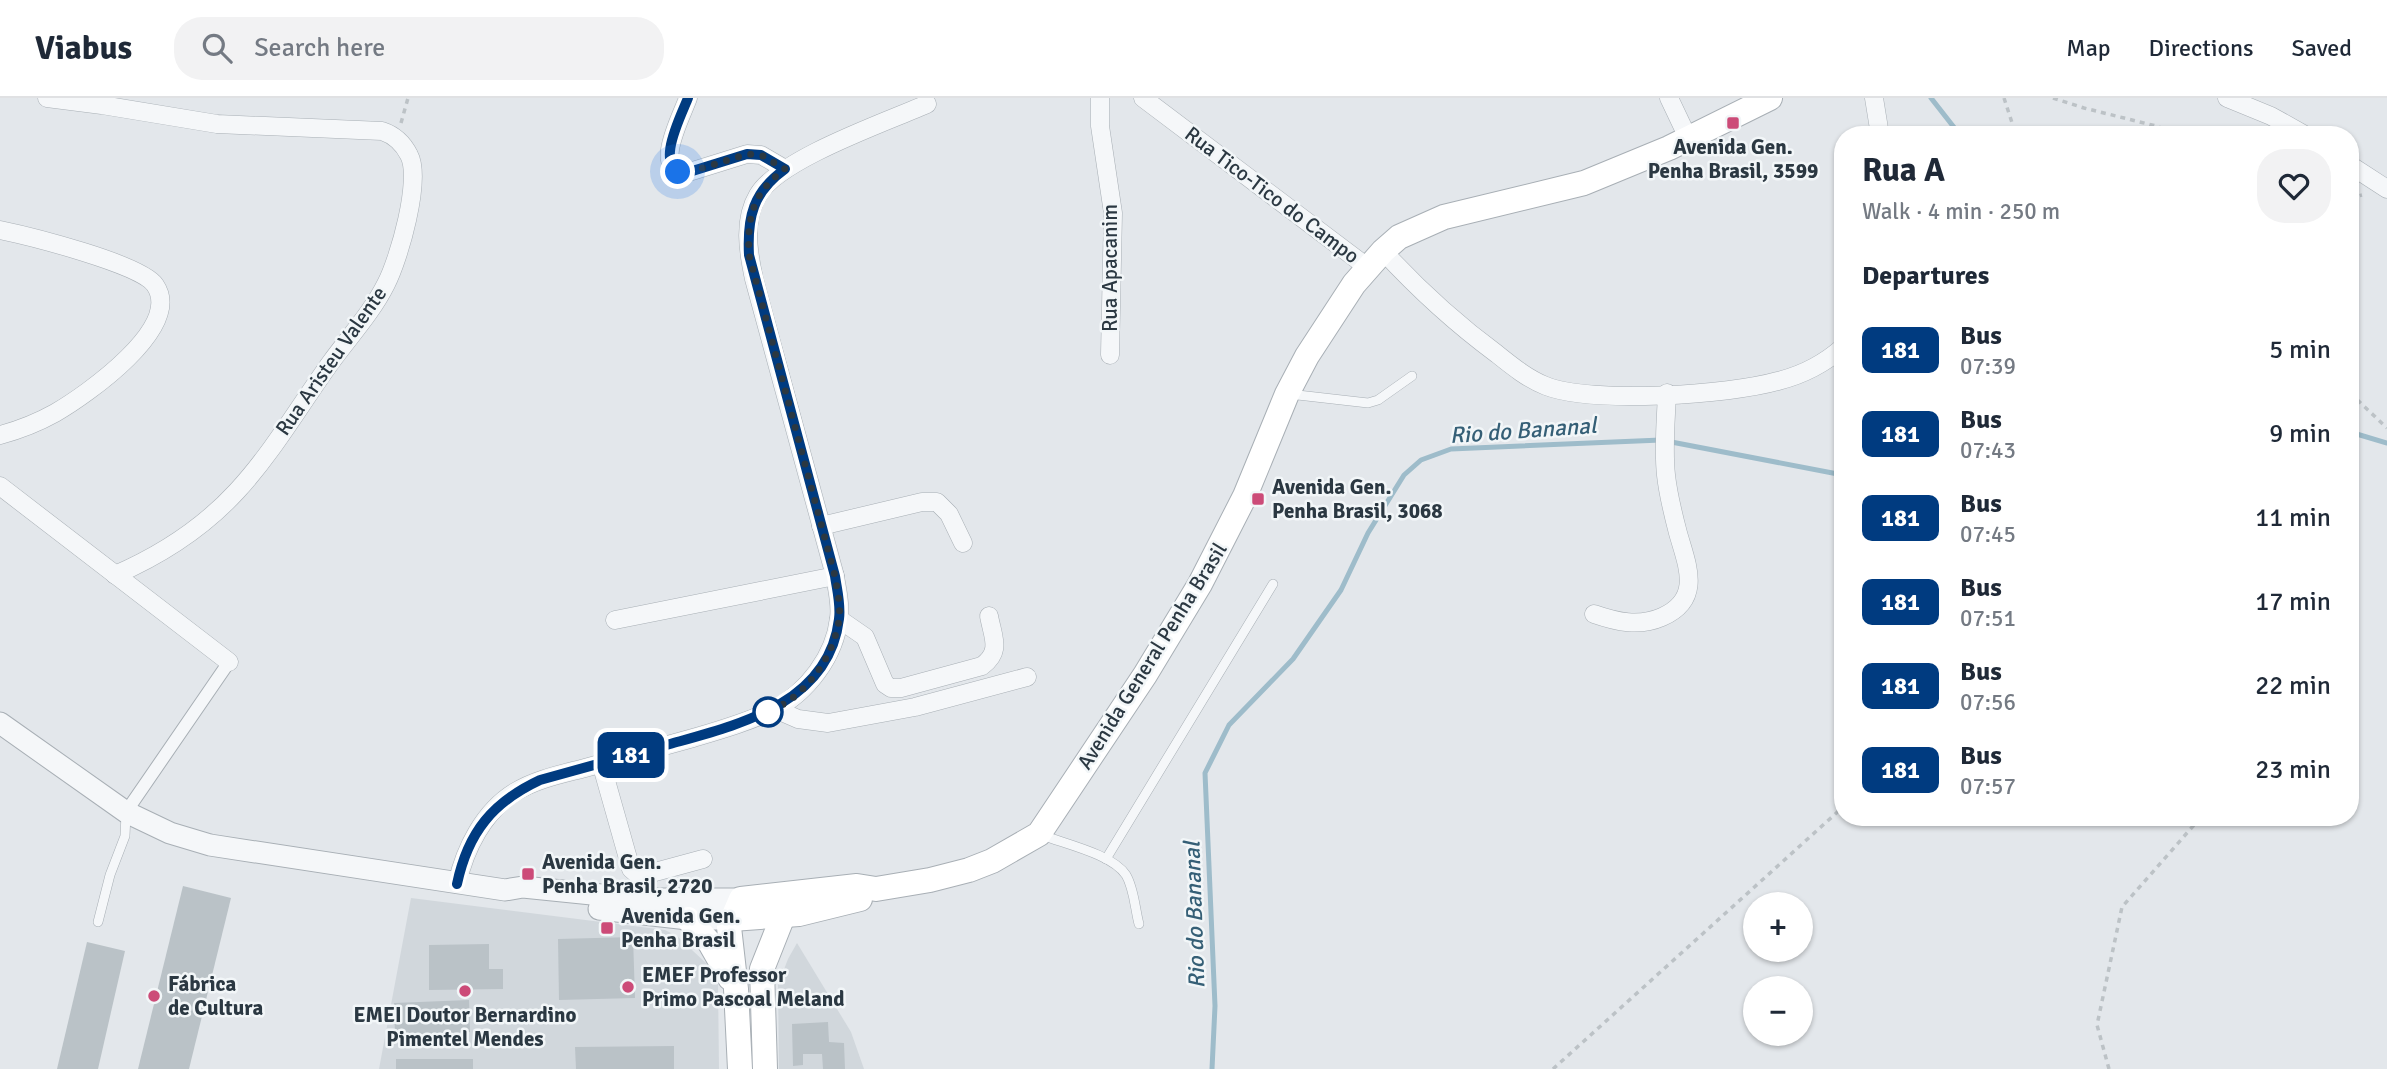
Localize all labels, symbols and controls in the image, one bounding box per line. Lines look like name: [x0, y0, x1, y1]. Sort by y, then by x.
search box: [174, 17, 664, 80]
text: Viabus: [35, 28, 132, 69]
icon: search: [198, 29, 236, 67]
text: Search here: [254, 32, 385, 64]
text: Map: [2066, 33, 2111, 63]
text: Directions: [2149, 33, 2254, 63]
text: Saved: [2292, 33, 2352, 63]
marker: Avenida Gen. Penha Brasil, 3599: [1725, 115, 1741, 131]
street label: Rua Tico-Tico do Campo: [1180, 121, 1364, 269]
place label: Avenida Gen. Penha Brasil, 3599: [1648, 134, 1818, 184]
button: heart: [2257, 149, 2331, 223]
text: Rua A: [1862, 150, 1945, 191]
your location: [660, 154, 695, 189]
text: Walk · 4 min · 250 m: [1862, 197, 2060, 226]
street label: Rua Apacanim: [1097, 204, 1123, 332]
text: Departures: [1862, 260, 1989, 292]
street label: Rua Aristeu Valente: [270, 281, 392, 441]
text: Bus: [1960, 320, 2002, 352]
text: 5 min: [2269, 334, 2331, 366]
text: 181: [1881, 335, 1920, 365]
text: 07:39: [1960, 352, 2016, 381]
text: Bus: [1960, 404, 2002, 436]
water label: Rio do Bananal: [1449, 411, 1600, 450]
text: 9 min: [2269, 418, 2331, 450]
text: 181: [1881, 419, 1920, 449]
text: 07:43: [1960, 436, 2016, 465]
place label: Avenida Gen. Penha Brasil, 3068: [1272, 474, 1443, 524]
text: Bus: [1960, 488, 2002, 520]
marker: Avenida Gen. Penha Brasil, 3068: [1250, 491, 1266, 507]
text: 11 min: [2255, 502, 2331, 534]
text: 181: [1881, 503, 1920, 533]
text: 07:45: [1960, 520, 2016, 549]
street label: Avenida General Penha Brasil: [1071, 538, 1233, 774]
text: Bus: [1960, 572, 2002, 604]
text: 17 min: [2255, 586, 2331, 618]
text: 181: [1881, 587, 1920, 617]
text: 07:51: [1960, 604, 2016, 633]
text: Bus: [1960, 656, 2002, 688]
text: 22 min: [2255, 670, 2331, 702]
text: 181: [1881, 671, 1920, 701]
text: 07:56: [1960, 688, 2016, 717]
unlabelled marker: [753, 697, 783, 727]
line badge: 181: [591, 732, 671, 778]
text: 181: [612, 740, 650, 770]
text: Bus: [1960, 740, 2002, 772]
text: 23 min: [2255, 754, 2331, 786]
text: 181: [1881, 755, 1920, 785]
text: 07:57: [1960, 772, 2016, 801]
water label: Rio do Bananal: [1177, 839, 1212, 989]
place label: Avenida Gen. Penha Brasil, 2720: [542, 849, 713, 899]
marker: Avenida Gen. Penha Brasil, 2720: [520, 866, 536, 882]
map controls: [1743, 892, 1813, 1046]
button: +: [1743, 892, 1813, 962]
place label: Avenida Gen. Penha Brasil: [621, 903, 740, 953]
marker: Avenida Gen. Penha Brasil: [599, 920, 615, 936]
place label: EMEF Professor Primo Pascoal Meland: [642, 962, 845, 1012]
place label: Fábrica de Cultura: [168, 971, 263, 1021]
button: −: [1743, 976, 1813, 1046]
marker: EMEF Professor Primo Pascoal Meland: [620, 979, 636, 995]
marker: EMEI Doutor Bernardino Pimentel Mendes: [457, 983, 473, 999]
marker: Fábrica de Cultura: [146, 988, 162, 1004]
place label: EMEI Doutor Bernardino Pimentel Mendes: [354, 1002, 577, 1052]

